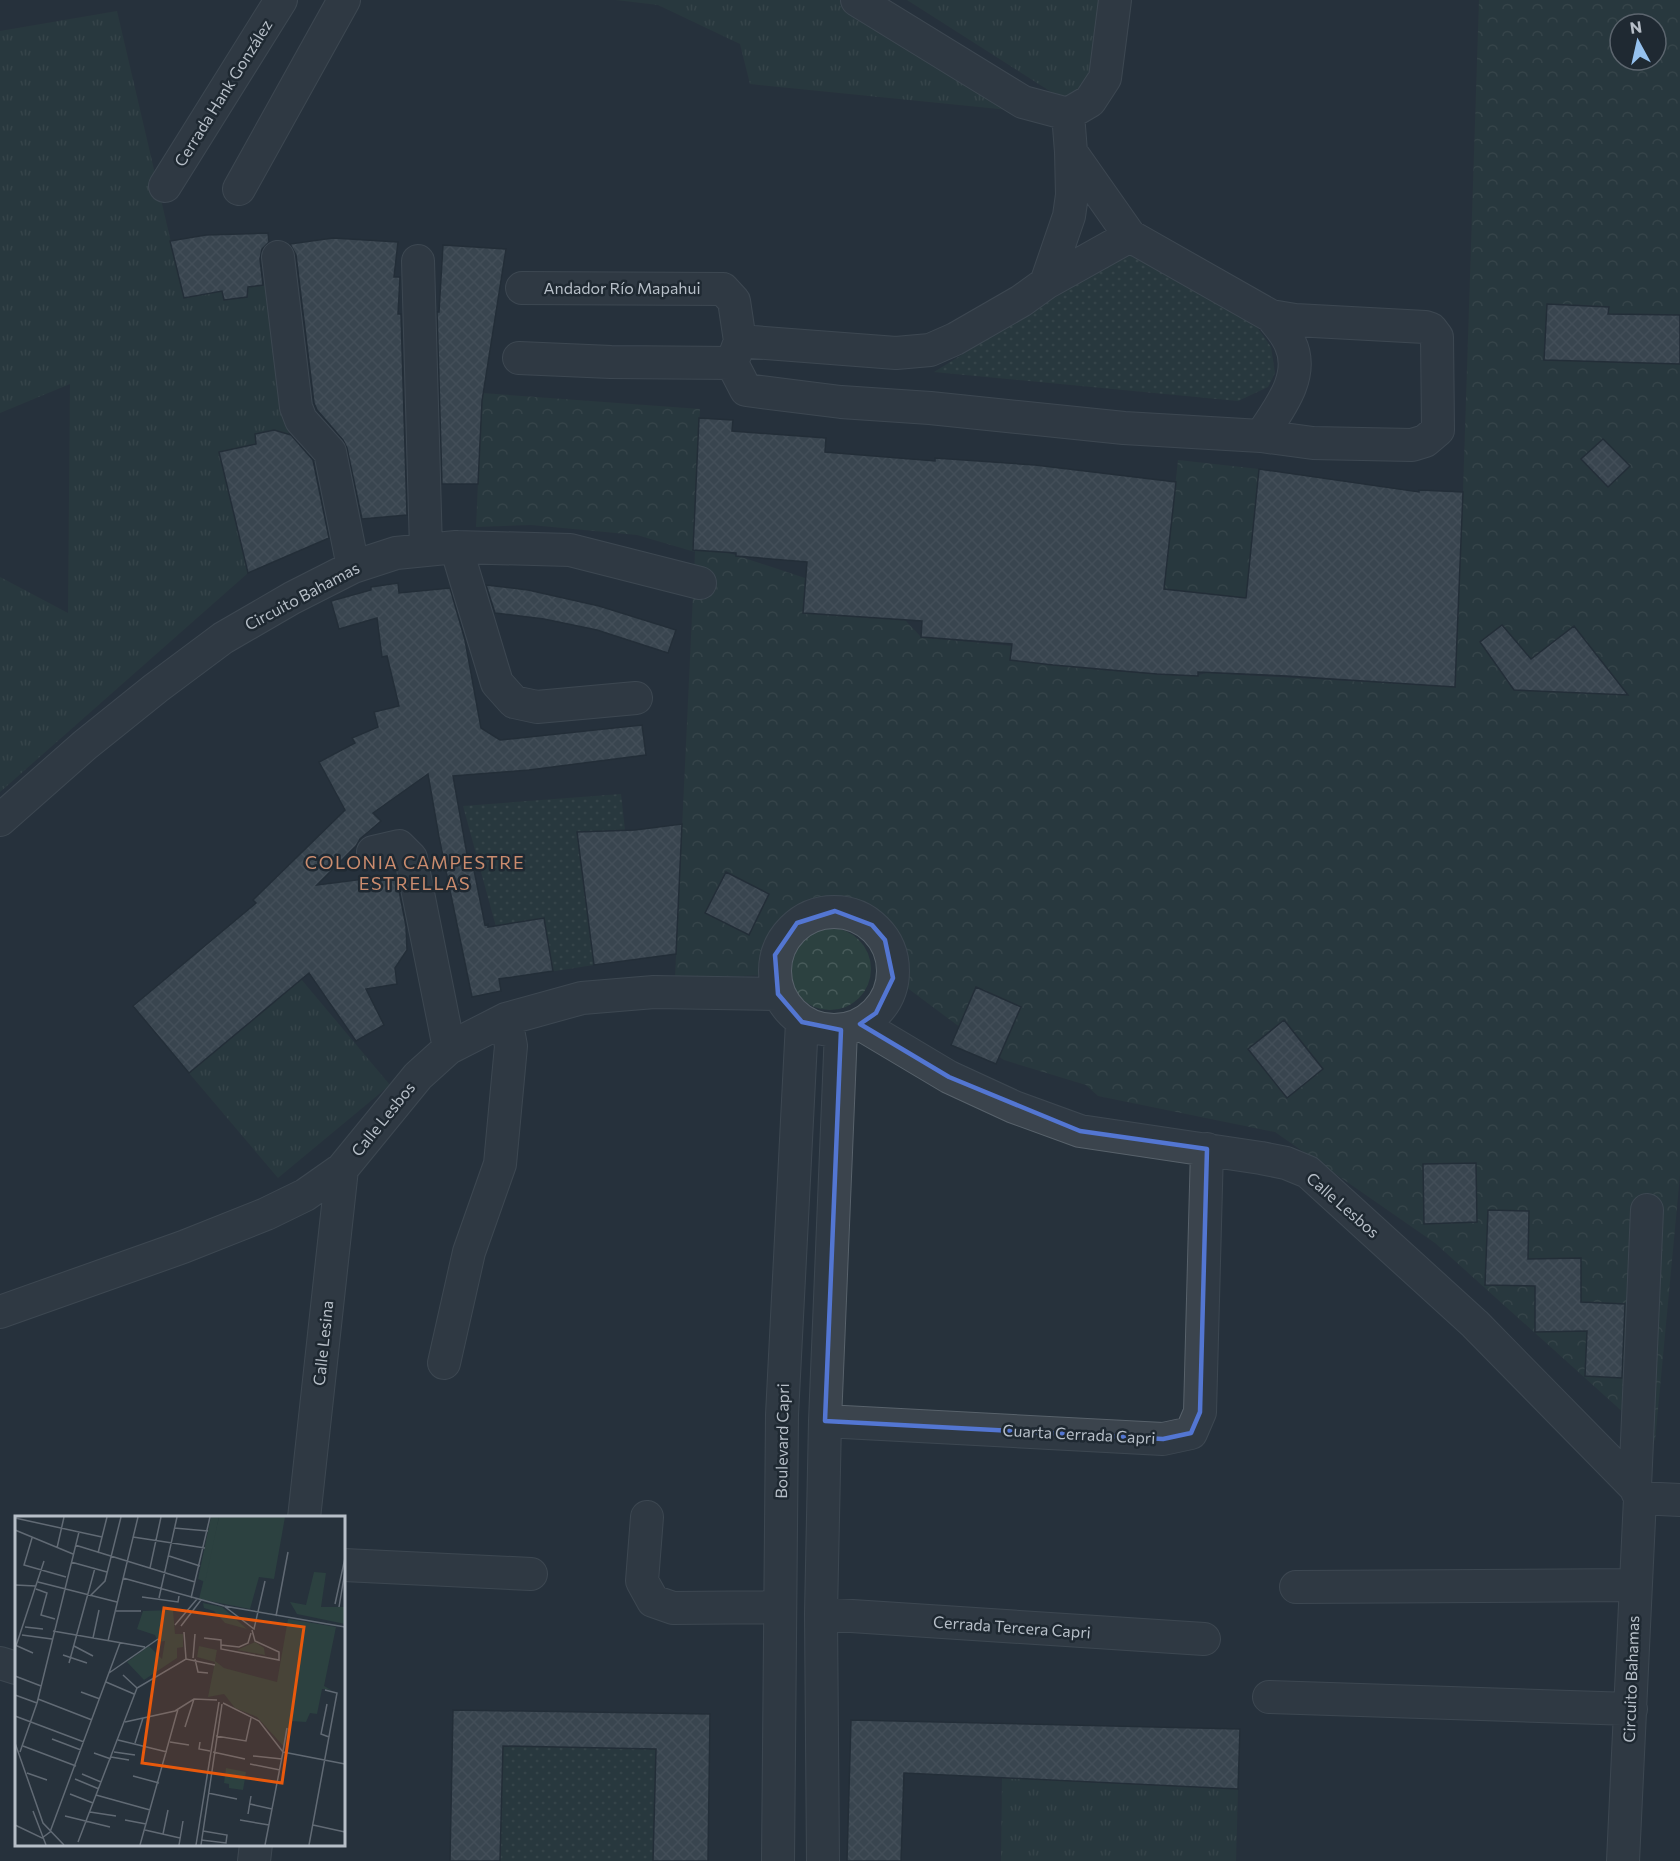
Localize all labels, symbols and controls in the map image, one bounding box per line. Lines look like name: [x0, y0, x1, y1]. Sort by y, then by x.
north arrow: [1608, 12, 1668, 72]
street label: Cerrada Hank González: [170, 16, 276, 170]
text: N: [1629, 16, 1643, 37]
street label: Andador Río Mapahui: [543, 278, 701, 297]
street label: Circuito Bahamas: [241, 557, 362, 634]
district label: COLONIA CAMPESTRE ESTRELLAS: [305, 851, 525, 894]
street label: Calle Lesbos: [347, 1078, 418, 1160]
street label: Calle Lesbos: [1303, 1168, 1384, 1241]
street label: Calle Lesina: [309, 1299, 336, 1386]
street label: Boulevard Capri: [771, 1383, 792, 1499]
street label: Cuarta Cerrada Capri: [1002, 1420, 1156, 1447]
inset map: [15, 1516, 345, 1846]
street label: Cerrada Tercera Capri: [933, 1612, 1091, 1641]
street label: Circuito Bahamas: [1619, 1615, 1642, 1743]

